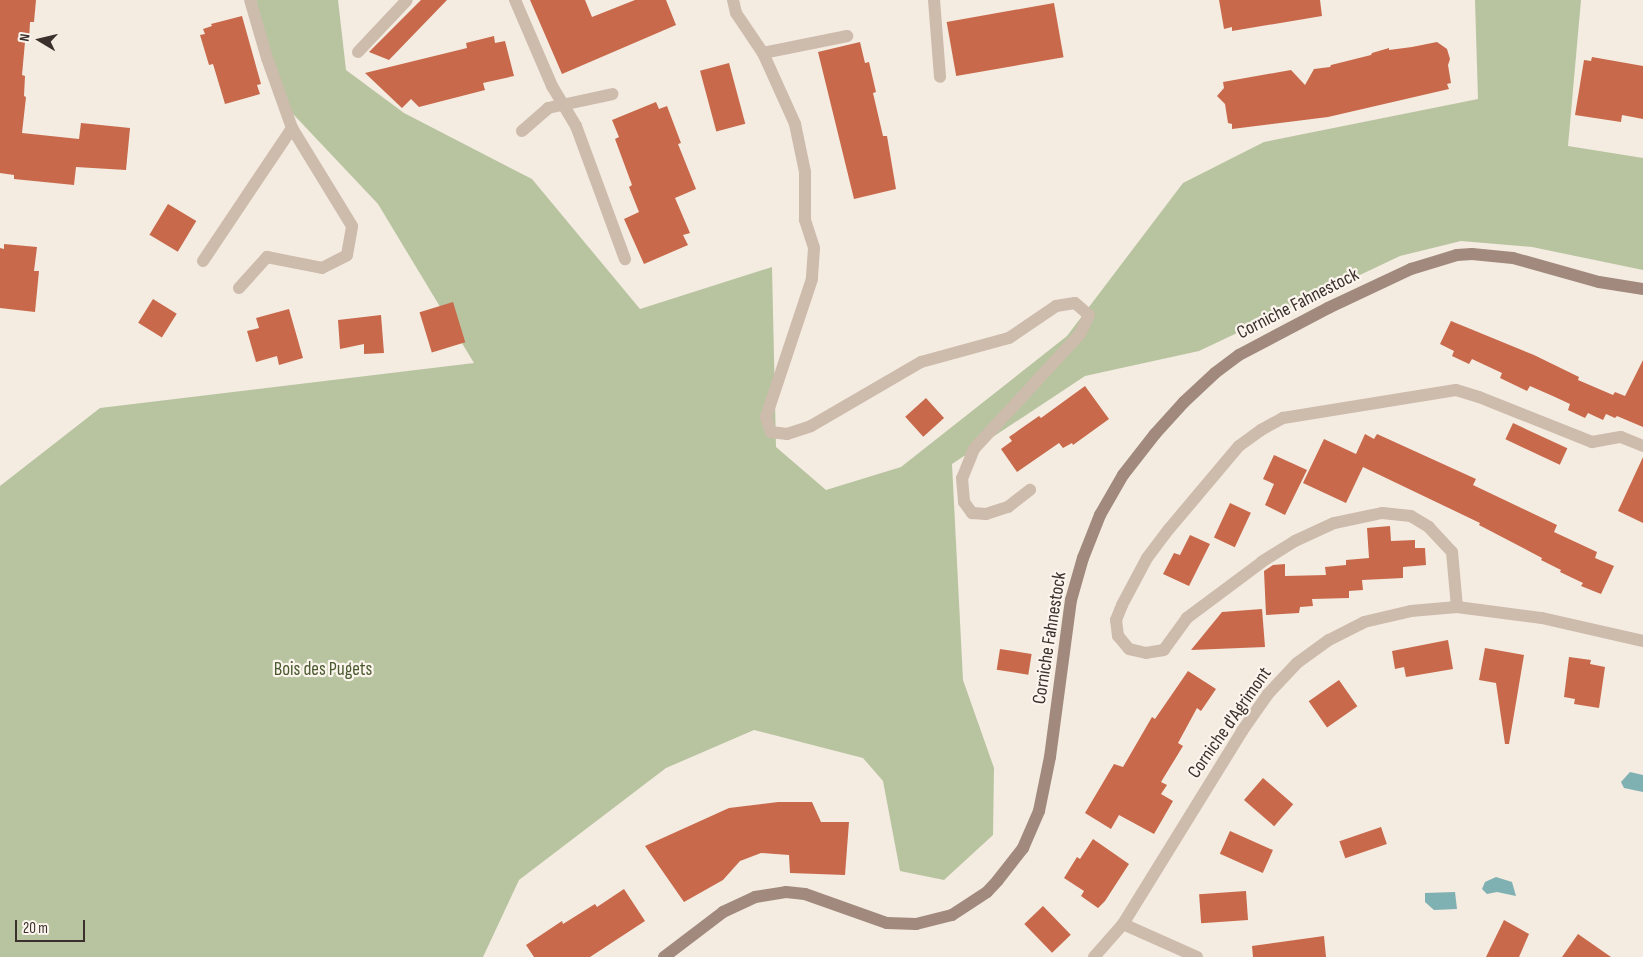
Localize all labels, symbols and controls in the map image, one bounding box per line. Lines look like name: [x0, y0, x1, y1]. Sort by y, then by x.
north arrow: [15, 15, 65, 65]
text: N: [16, 33, 34, 43]
street label: Corniche Fahnestock: [1233, 263, 1363, 345]
street label: Corniche Fahnestock: [1028, 570, 1072, 706]
park label: Bois des Pugets: [274, 659, 372, 681]
street label: Corniche d'Agrimont: [1183, 663, 1277, 783]
scale bar: [18, 910, 88, 942]
text: 20 m: [23, 919, 48, 938]

